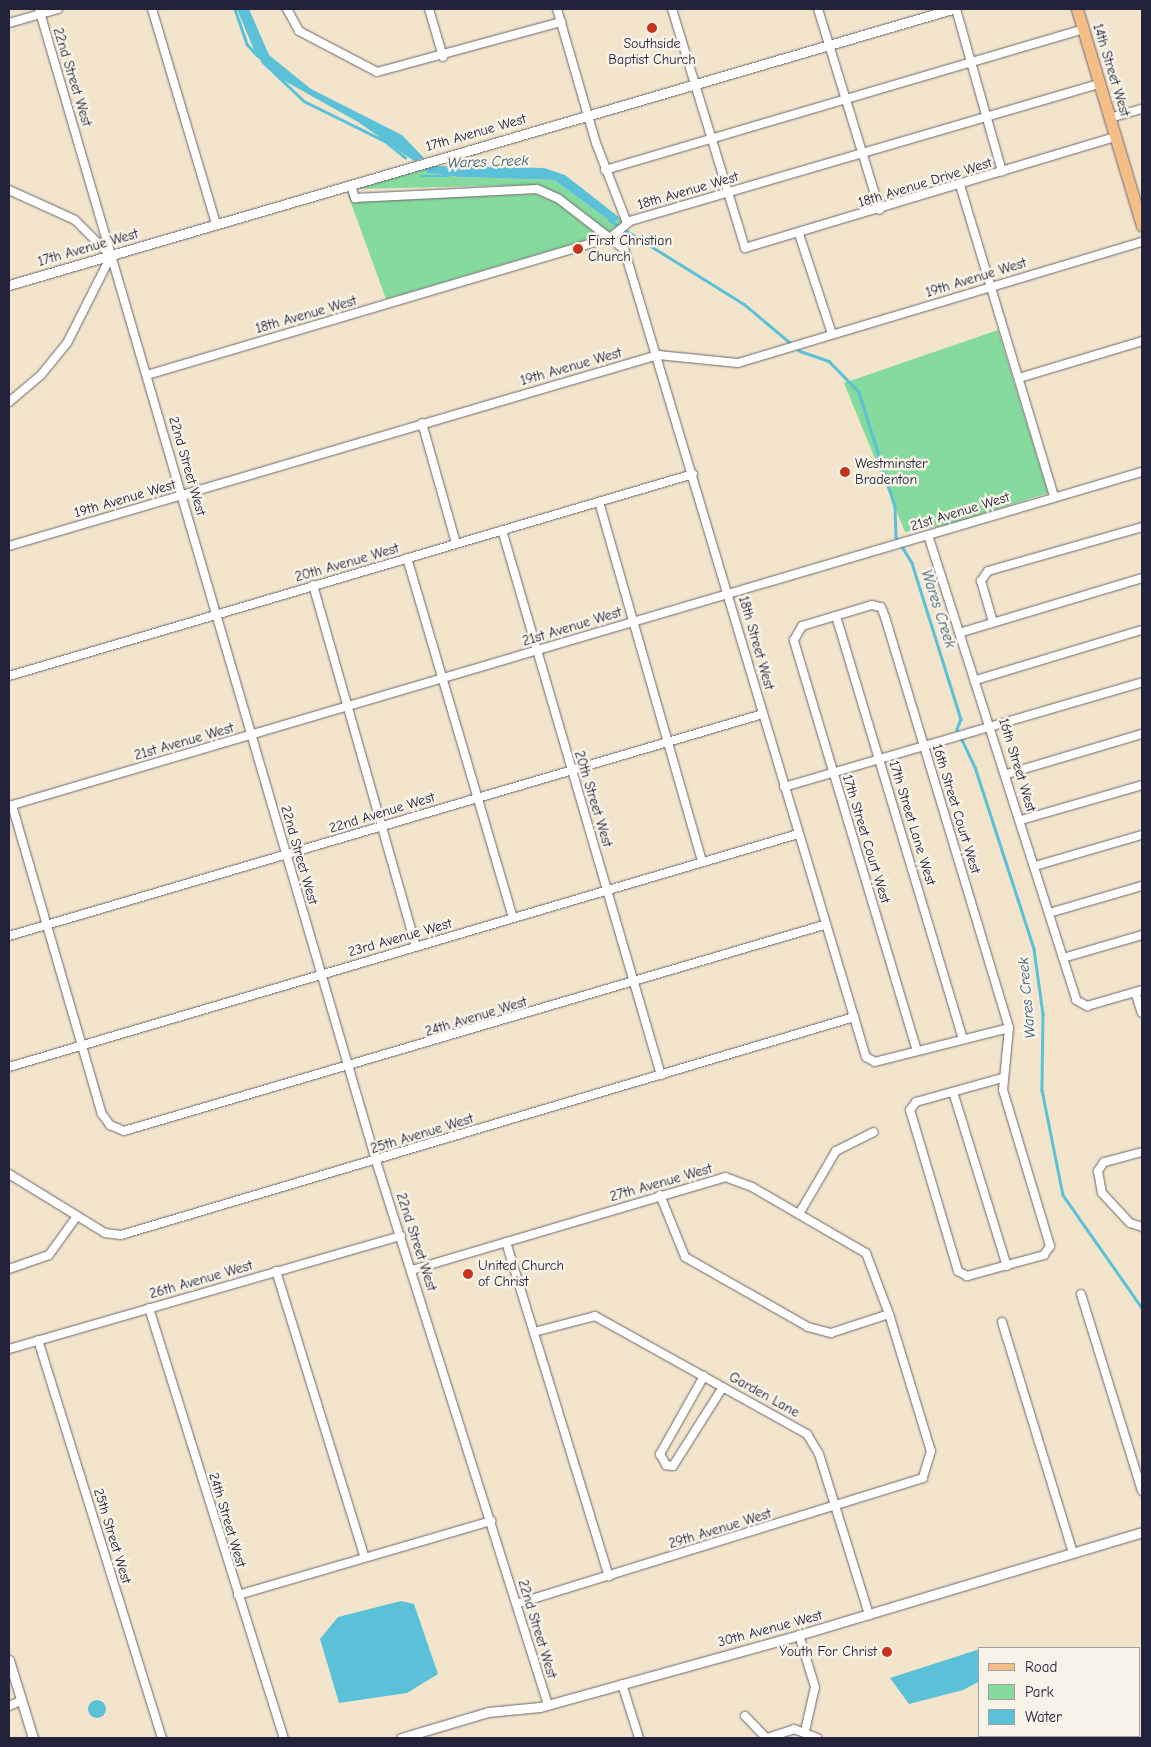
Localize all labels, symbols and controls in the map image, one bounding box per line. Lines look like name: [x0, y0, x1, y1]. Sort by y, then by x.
marker: Southside Baptist Church: [646, 22, 658, 34]
street label: 14th Street West: [1089, 22, 1133, 118]
street label: 22nd Street West: [49, 26, 95, 128]
place label: Southside Baptist Church: [608, 36, 696, 68]
street label: 17th Avenue West: [424, 111, 528, 155]
water label: Wares Creek: [447, 152, 529, 172]
street label: 18th Avenue Drive West: [856, 155, 994, 211]
street label: 18th Avenue West: [636, 169, 740, 213]
street label: 17th Avenue West: [36, 226, 140, 270]
place label: First Christian Church: [588, 233, 672, 266]
marker: First Christian Church: [572, 243, 584, 255]
street label: 19th Avenue West: [924, 255, 1028, 301]
street label: 18th Avenue West: [254, 293, 358, 337]
street label: 19th Avenue West: [518, 345, 624, 389]
street label: 22nd Street West: [165, 415, 209, 517]
place label: Westminster Bradenton: [855, 456, 928, 488]
marker: Westminster Bradenton: [839, 466, 851, 478]
street label: 19th Avenue West: [72, 477, 178, 521]
street label: 21st Avenue West: [908, 489, 1012, 535]
street label: 20th Avenue West: [293, 540, 401, 586]
water label: Wares Creek: [917, 567, 959, 651]
street label: 18th Street West: [735, 594, 777, 692]
street label: 21st Avenue West: [520, 604, 624, 650]
street label: 16th Street West: [995, 716, 1039, 814]
street label: 21st Avenue West: [132, 720, 236, 764]
street label: 16th Street Court West: [928, 742, 984, 876]
street label: 20th Street West: [570, 749, 616, 849]
street label: 17th Street Lane West: [885, 759, 939, 887]
street label: 17th Street Court West: [838, 773, 894, 905]
street label: 22nd Avenue West: [327, 789, 437, 837]
street label: 22nd Street West: [277, 804, 321, 906]
street label: 23rd Avenue West: [346, 915, 454, 961]
water label: Wares Creek: [1014, 957, 1040, 1039]
street label: 24th Avenue West: [423, 994, 529, 1040]
street label: 25th Avenue West: [369, 1110, 475, 1158]
street label: 27th Avenue West: [608, 1160, 714, 1206]
street label: 22nd Street West: [392, 1191, 440, 1293]
street label: 26th Avenue West: [148, 1257, 254, 1303]
place label: United Church of Christ: [478, 1258, 564, 1290]
marker: United Church of Christ: [462, 1268, 474, 1280]
street label: Garden Lane: [726, 1369, 802, 1421]
street label: 24th Street West: [205, 1471, 249, 1569]
street label: 25th Street West: [90, 1486, 134, 1586]
street label: 29th Avenue West: [667, 1505, 773, 1553]
street label: 22nd Street West: [514, 1578, 560, 1680]
street label: 30th Avenue West: [716, 1607, 824, 1651]
place label: Youth For Christ: [779, 1644, 877, 1660]
marker: Youth For Christ: [881, 1646, 893, 1658]
legend: [978, 1647, 1141, 1737]
text: Road: [1025, 1658, 1057, 1676]
text: Park: [1025, 1683, 1054, 1701]
text: Water: [1025, 1708, 1062, 1726]

